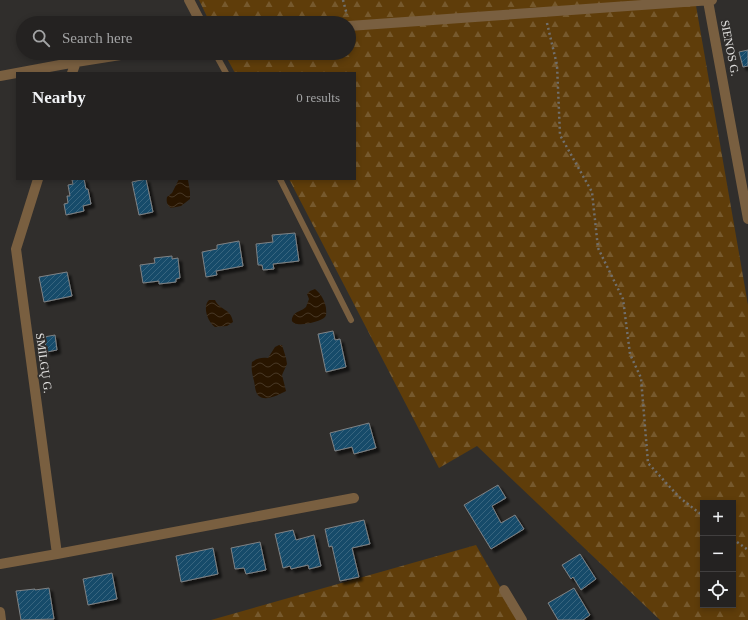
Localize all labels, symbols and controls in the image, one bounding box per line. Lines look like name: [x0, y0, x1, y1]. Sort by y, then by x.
search box: [16, 16, 356, 60]
street label: SIENOS G.: [718, 19, 742, 77]
icon: search: [30, 27, 52, 49]
text: Search here: [62, 30, 132, 46]
text: Nearby: [32, 88, 86, 107]
text: 0 results: [296, 90, 340, 105]
street label: SMILGŲ G.: [33, 332, 55, 394]
map controls: [700, 500, 736, 608]
button: +: [700, 500, 736, 536]
button: −: [700, 536, 736, 572]
button: locate: [700, 572, 736, 608]

